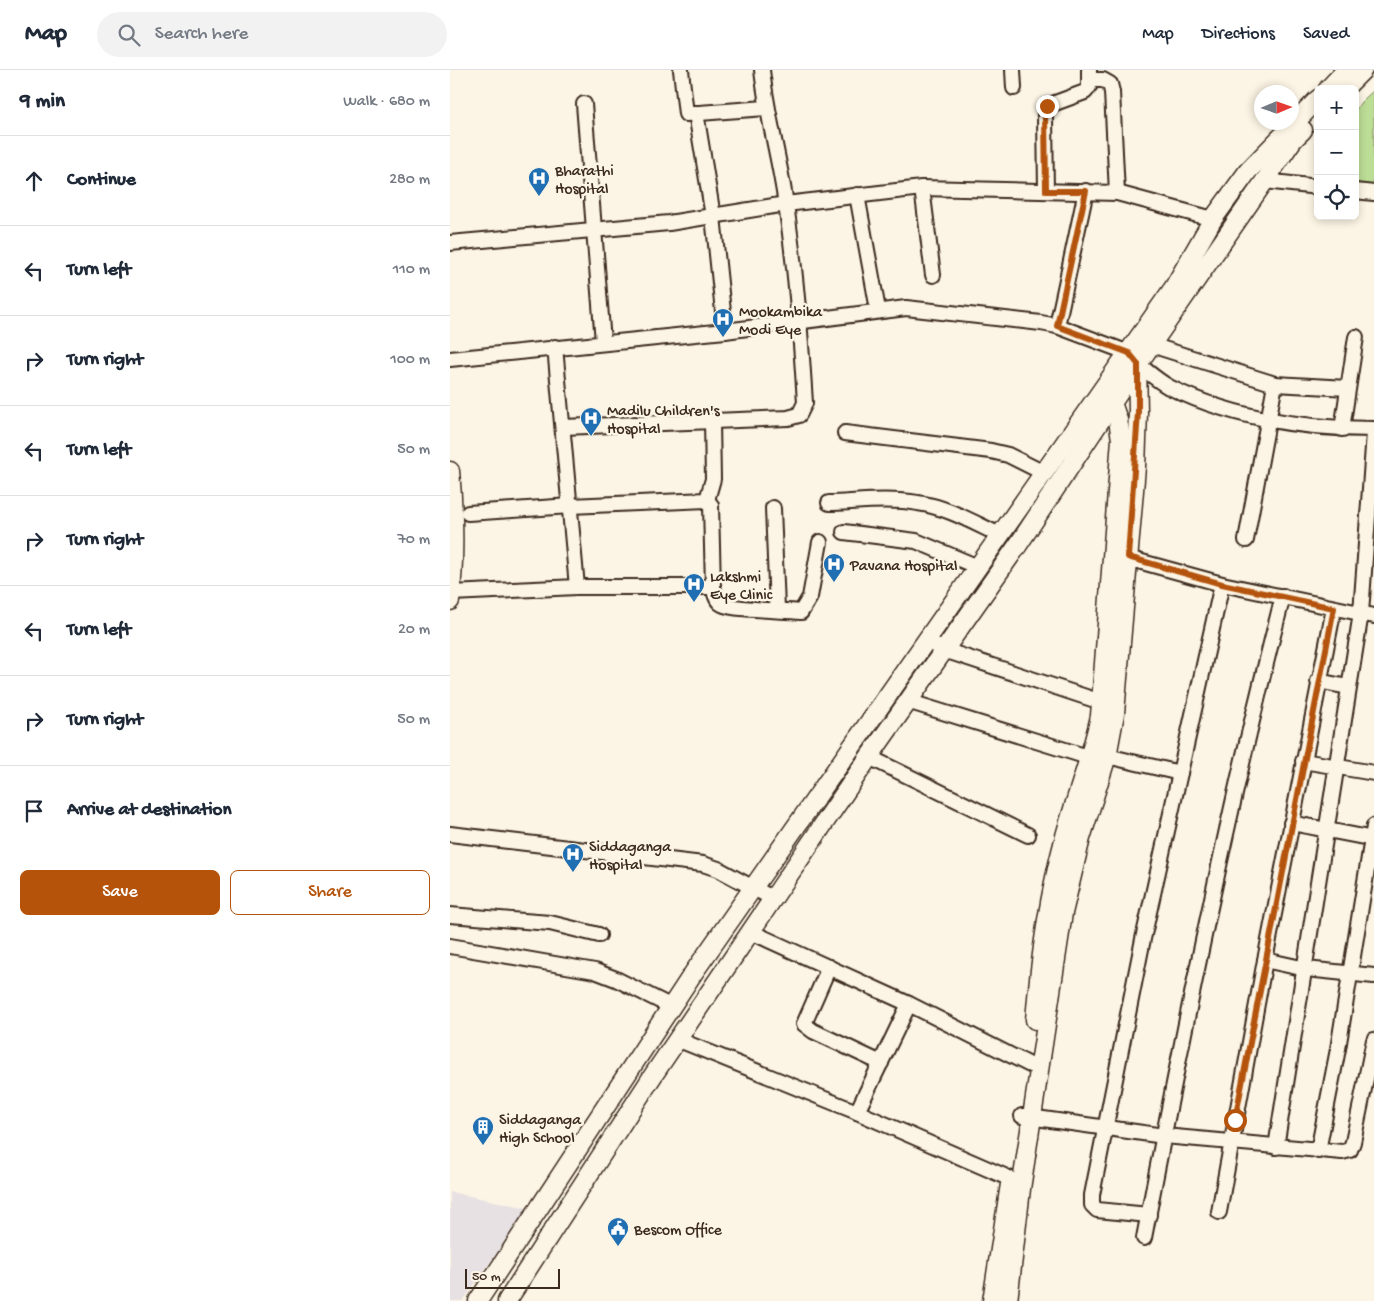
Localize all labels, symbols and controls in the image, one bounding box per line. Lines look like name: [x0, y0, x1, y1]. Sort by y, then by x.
search box: [97, 12, 447, 57]
text: Map: [25, 20, 67, 49]
icon: search: [115, 21, 143, 49]
text: Search here: [155, 23, 248, 46]
text: Map: [1142, 24, 1174, 45]
text: Directions: [1202, 24, 1275, 45]
text: Saved: [1303, 24, 1349, 45]
north arrow: [1254, 85, 1299, 130]
map controls: [1314, 85, 1359, 220]
button: +: [1314, 85, 1359, 130]
text: 9 min: [20, 90, 65, 115]
text: Walk · 680 m: [343, 93, 430, 112]
route end: [1036, 95, 1059, 118]
button: −: [1314, 130, 1359, 175]
place label: Bharathi Hospital: [554, 163, 614, 200]
hospital icon: Bharathi Hospital: [527, 166, 551, 197]
icon: ahead: [20, 167, 48, 195]
text: Continue: [67, 169, 136, 192]
text: 280 m: [389, 171, 430, 190]
button: locate: [1314, 175, 1359, 220]
icon: left: [20, 257, 48, 285]
text: Turn left: [67, 259, 131, 282]
text: 110 m: [393, 261, 430, 280]
place label: Mookambika Modi Eye: [739, 304, 823, 341]
hospital icon: Mookambika Modi Eye: [711, 307, 735, 338]
icon: right: [20, 347, 48, 375]
text: Turn right: [67, 349, 143, 372]
text: 100 m: [390, 351, 430, 370]
place label: Madilu Children's Hospital: [607, 403, 721, 440]
hospital icon: Madilu Children's Hospital: [579, 406, 603, 437]
icon: left: [20, 437, 48, 465]
text: Turn left: [67, 439, 131, 462]
text: 50 m: [397, 441, 430, 460]
icon: right: [20, 527, 48, 555]
text: Turn right: [67, 529, 143, 552]
text: 70 m: [397, 531, 430, 550]
hospital icon: Pavana Hospital: [822, 552, 846, 583]
place label: Pavana Hospital: [849, 558, 958, 577]
place label: Lakshmi Eye Clinic: [710, 569, 773, 606]
hospital icon: Lakshmi Eye Clinic: [682, 572, 706, 603]
icon: left: [20, 617, 48, 645]
text: Turn left: [67, 619, 131, 642]
text: 20 m: [398, 621, 430, 640]
icon: right: [20, 707, 48, 735]
text: Turn right: [67, 709, 143, 732]
text: 50 m: [397, 711, 430, 730]
icon: arrive: [20, 797, 48, 825]
text: Arrive at destination: [67, 799, 231, 822]
place label: Siddaganga Hospital: [589, 839, 672, 876]
hospital icon: Siddaganga Hospital: [561, 842, 585, 873]
button: Save: [20, 870, 220, 915]
button: Share: [230, 870, 430, 915]
route start: [1224, 1109, 1247, 1132]
place label: Siddaganga High School: [499, 1112, 582, 1149]
building icon: Siddaganga High School: [471, 1115, 495, 1146]
public building icon: Bescom Office: [606, 1216, 630, 1247]
place label: Bescom Office: [633, 1222, 723, 1241]
scale bar: [465, 1266, 560, 1289]
text: 50 m: [472, 1269, 501, 1286]

